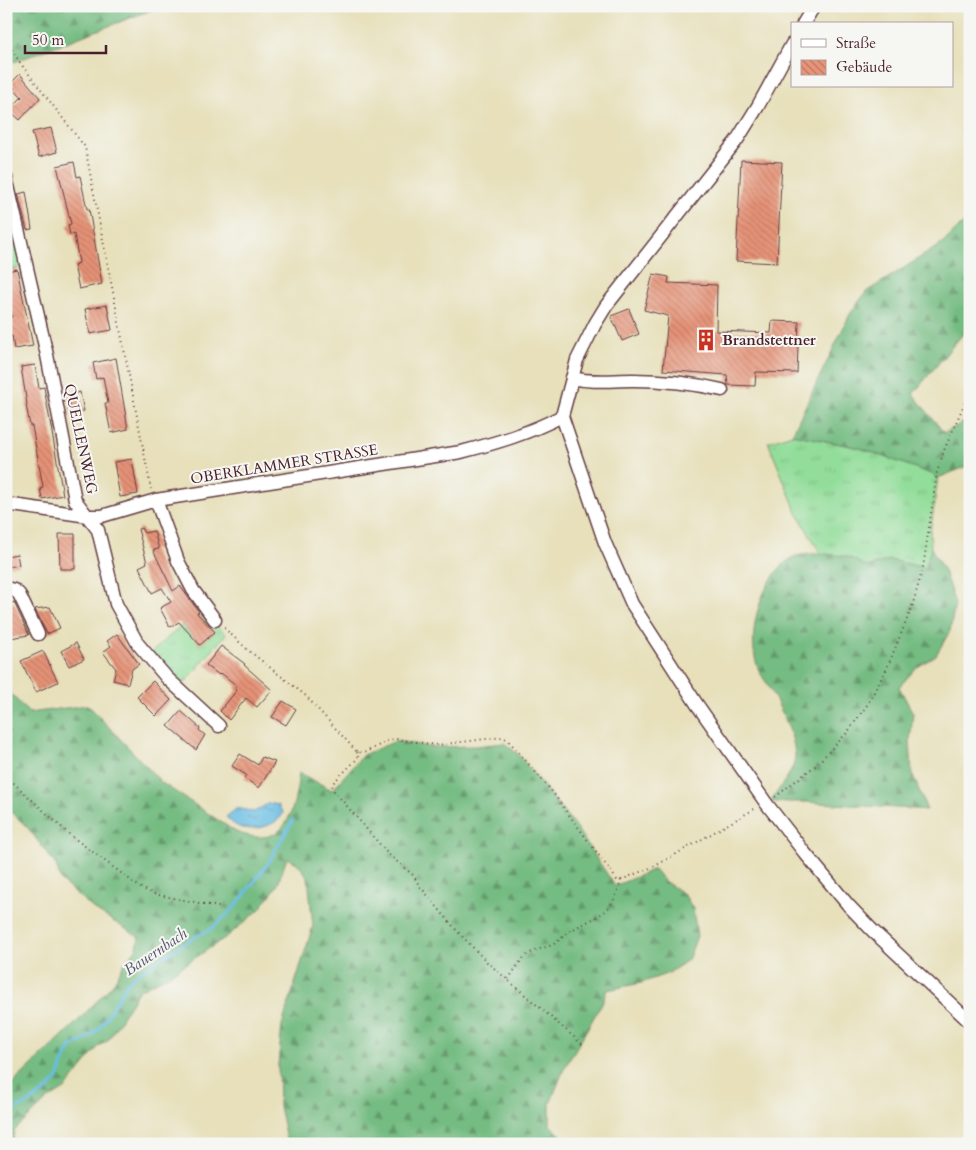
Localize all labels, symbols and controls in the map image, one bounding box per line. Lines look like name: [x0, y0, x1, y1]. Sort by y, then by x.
scale bar: [25, 22, 106, 54]
legend: [791, 22, 954, 88]
text: 50 m: [32, 30, 64, 50]
text: Straße: [836, 33, 876, 53]
text: Gebäude: [836, 57, 893, 77]
building icon: Brandstettner: [693, 327, 719, 353]
place label: Brandstettner: [722, 330, 817, 350]
street label: QUELLENWEG: [60, 382, 102, 496]
street label: OBERKLAMMER STRASSE: [189, 439, 379, 489]
water label: Bauernbach: [120, 922, 192, 981]

